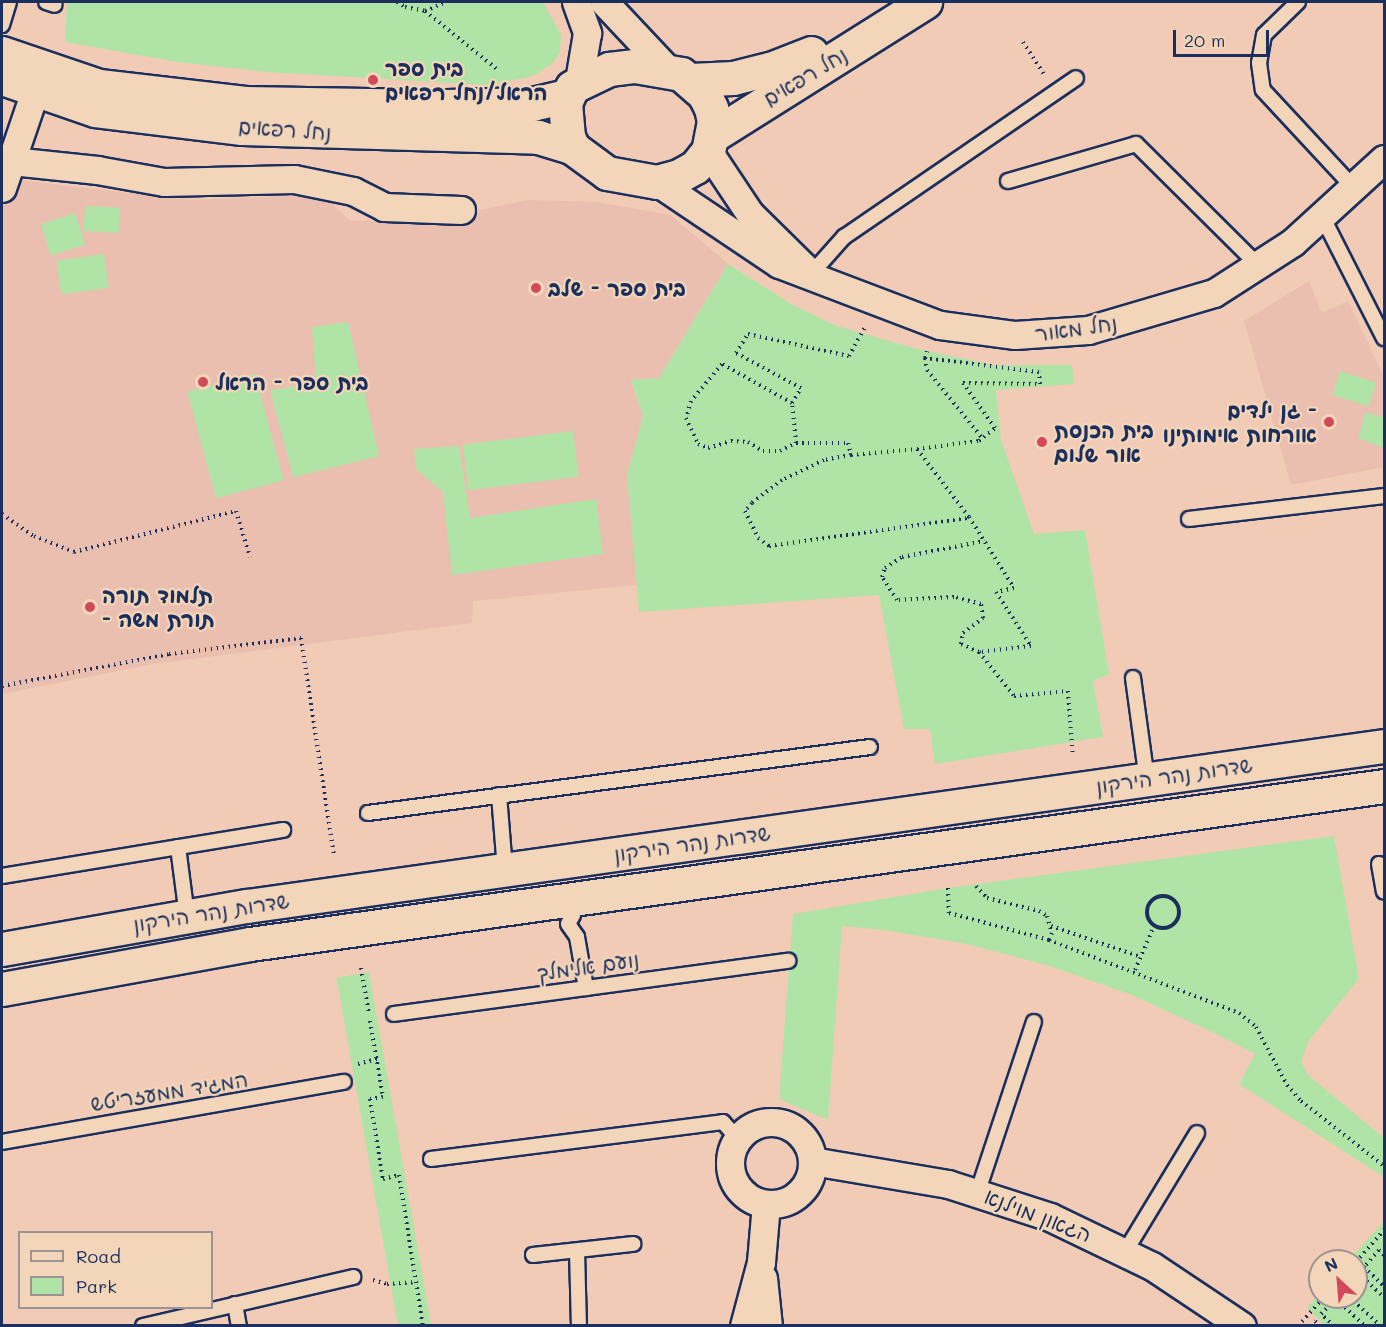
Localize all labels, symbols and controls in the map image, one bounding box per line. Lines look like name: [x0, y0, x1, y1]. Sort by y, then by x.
scale bar: [1176, 18, 1272, 56]
text: 20 m: [1184, 28, 1225, 52]
street label: נחל רפאים: [758, 41, 852, 111]
place label: בית ספר הראל/נחל רפאים: [385, 55, 548, 105]
marker: בית ספר הראל/נחל רפאים: [366, 73, 380, 87]
street label: נחל רפאים: [237, 113, 333, 145]
place label: בית ספר - שלב: [548, 275, 686, 301]
marker: בית ספר - שלב: [529, 281, 543, 295]
street label: נחל מאור: [1033, 310, 1119, 346]
place label: בית ספר - הראל: [215, 369, 369, 395]
marker: בית ספר - הראל: [196, 375, 210, 389]
place label: גן ילדים - אורחות אימותינו: [1163, 397, 1317, 447]
marker: גן ילדים - אורחות אימותינו: [1322, 415, 1336, 429]
place label: בית הכנסת אור שלום: [1054, 417, 1154, 467]
marker: בית הכנסת אור שלום: [1035, 435, 1049, 449]
place label: תלמוד תורה - תורת משה: [102, 582, 215, 632]
marker: תלמוד תורה - תורת משה: [83, 600, 97, 614]
street label: שדרות נהר הירקון: [1094, 752, 1254, 798]
street label: שדרות נהר הירקון: [612, 820, 772, 866]
street label: שדרות נהר הירקון: [131, 887, 291, 937]
street label: נועם אלימלך: [535, 946, 641, 986]
street label: המגיד ממעזריטש: [88, 1066, 250, 1116]
street label: הגאון מוילנא: [981, 1183, 1095, 1247]
legend: [18, 1231, 213, 1309]
text: Road: [76, 1244, 121, 1268]
north arrow: [1308, 1249, 1368, 1309]
text: N: [1321, 1252, 1341, 1276]
text: Park: [76, 1274, 117, 1298]

